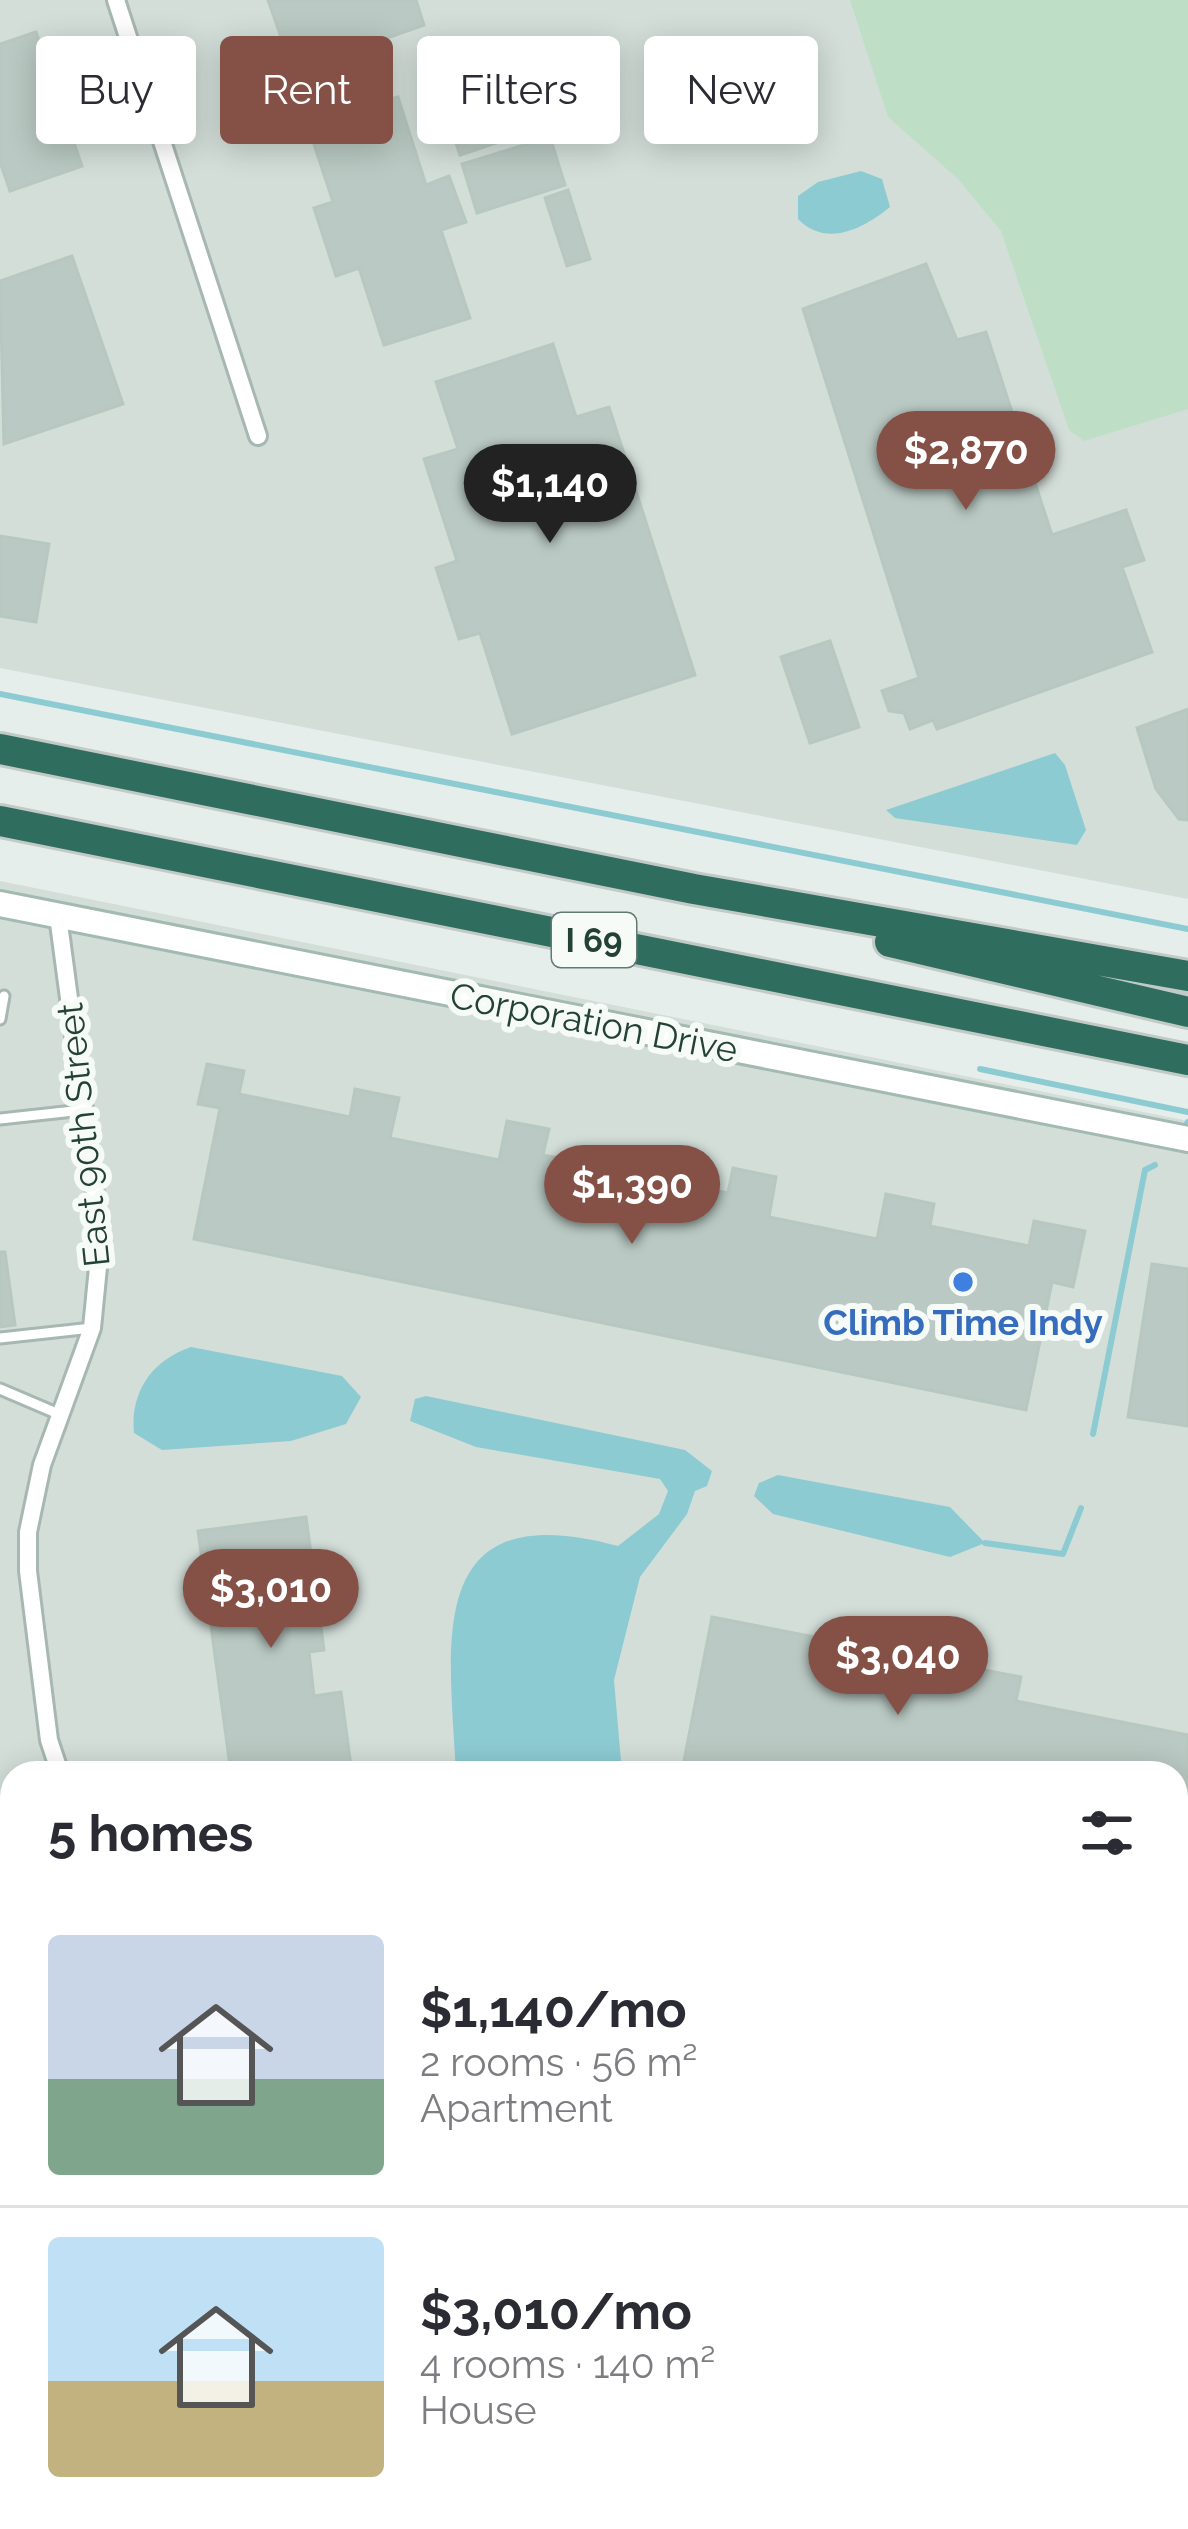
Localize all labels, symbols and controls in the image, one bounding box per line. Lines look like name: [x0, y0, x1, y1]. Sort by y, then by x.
chip: Buy: [36, 36, 196, 144]
chip: Rent: [220, 36, 393, 144]
chip: Filters: [417, 36, 620, 144]
chip: New: [644, 36, 818, 144]
pin: $2,870: [868, 411, 1064, 513]
text: $2,870: [903, 427, 1029, 473]
pin: $1,140: [452, 444, 648, 546]
text: $1,140: [491, 460, 609, 506]
road number: I 69: [552, 913, 636, 967]
street label: Corporation Drive: [447, 974, 741, 1070]
street label: East 90th Street: [48, 1001, 118, 1269]
pin: $1,390: [534, 1145, 730, 1247]
text: $1,390: [571, 1161, 693, 1207]
marker: Climb Time Indy: [950, 1269, 976, 1295]
place label: Climb Time Indy: [823, 1301, 1103, 1343]
pin: $3,010: [173, 1549, 369, 1651]
text: $3,010: [210, 1565, 332, 1611]
pin: $3,040: [800, 1616, 996, 1718]
text: $3,040: [835, 1632, 961, 1678]
icon: filters: [1074, 1800, 1140, 1866]
text: 5 homes: [48, 1803, 253, 1863]
text: $1,140/mo: [420, 1979, 687, 2039]
icon: home: [144, 1983, 288, 2127]
text: 2 rooms · 56 m²: [420, 2039, 697, 2085]
text: Apartment: [420, 2085, 613, 2131]
text: $3,010/mo: [420, 2281, 692, 2341]
icon: home: [144, 2285, 288, 2429]
text: 4 rooms · 140 m²: [420, 2341, 715, 2387]
text: House: [420, 2387, 537, 2433]

